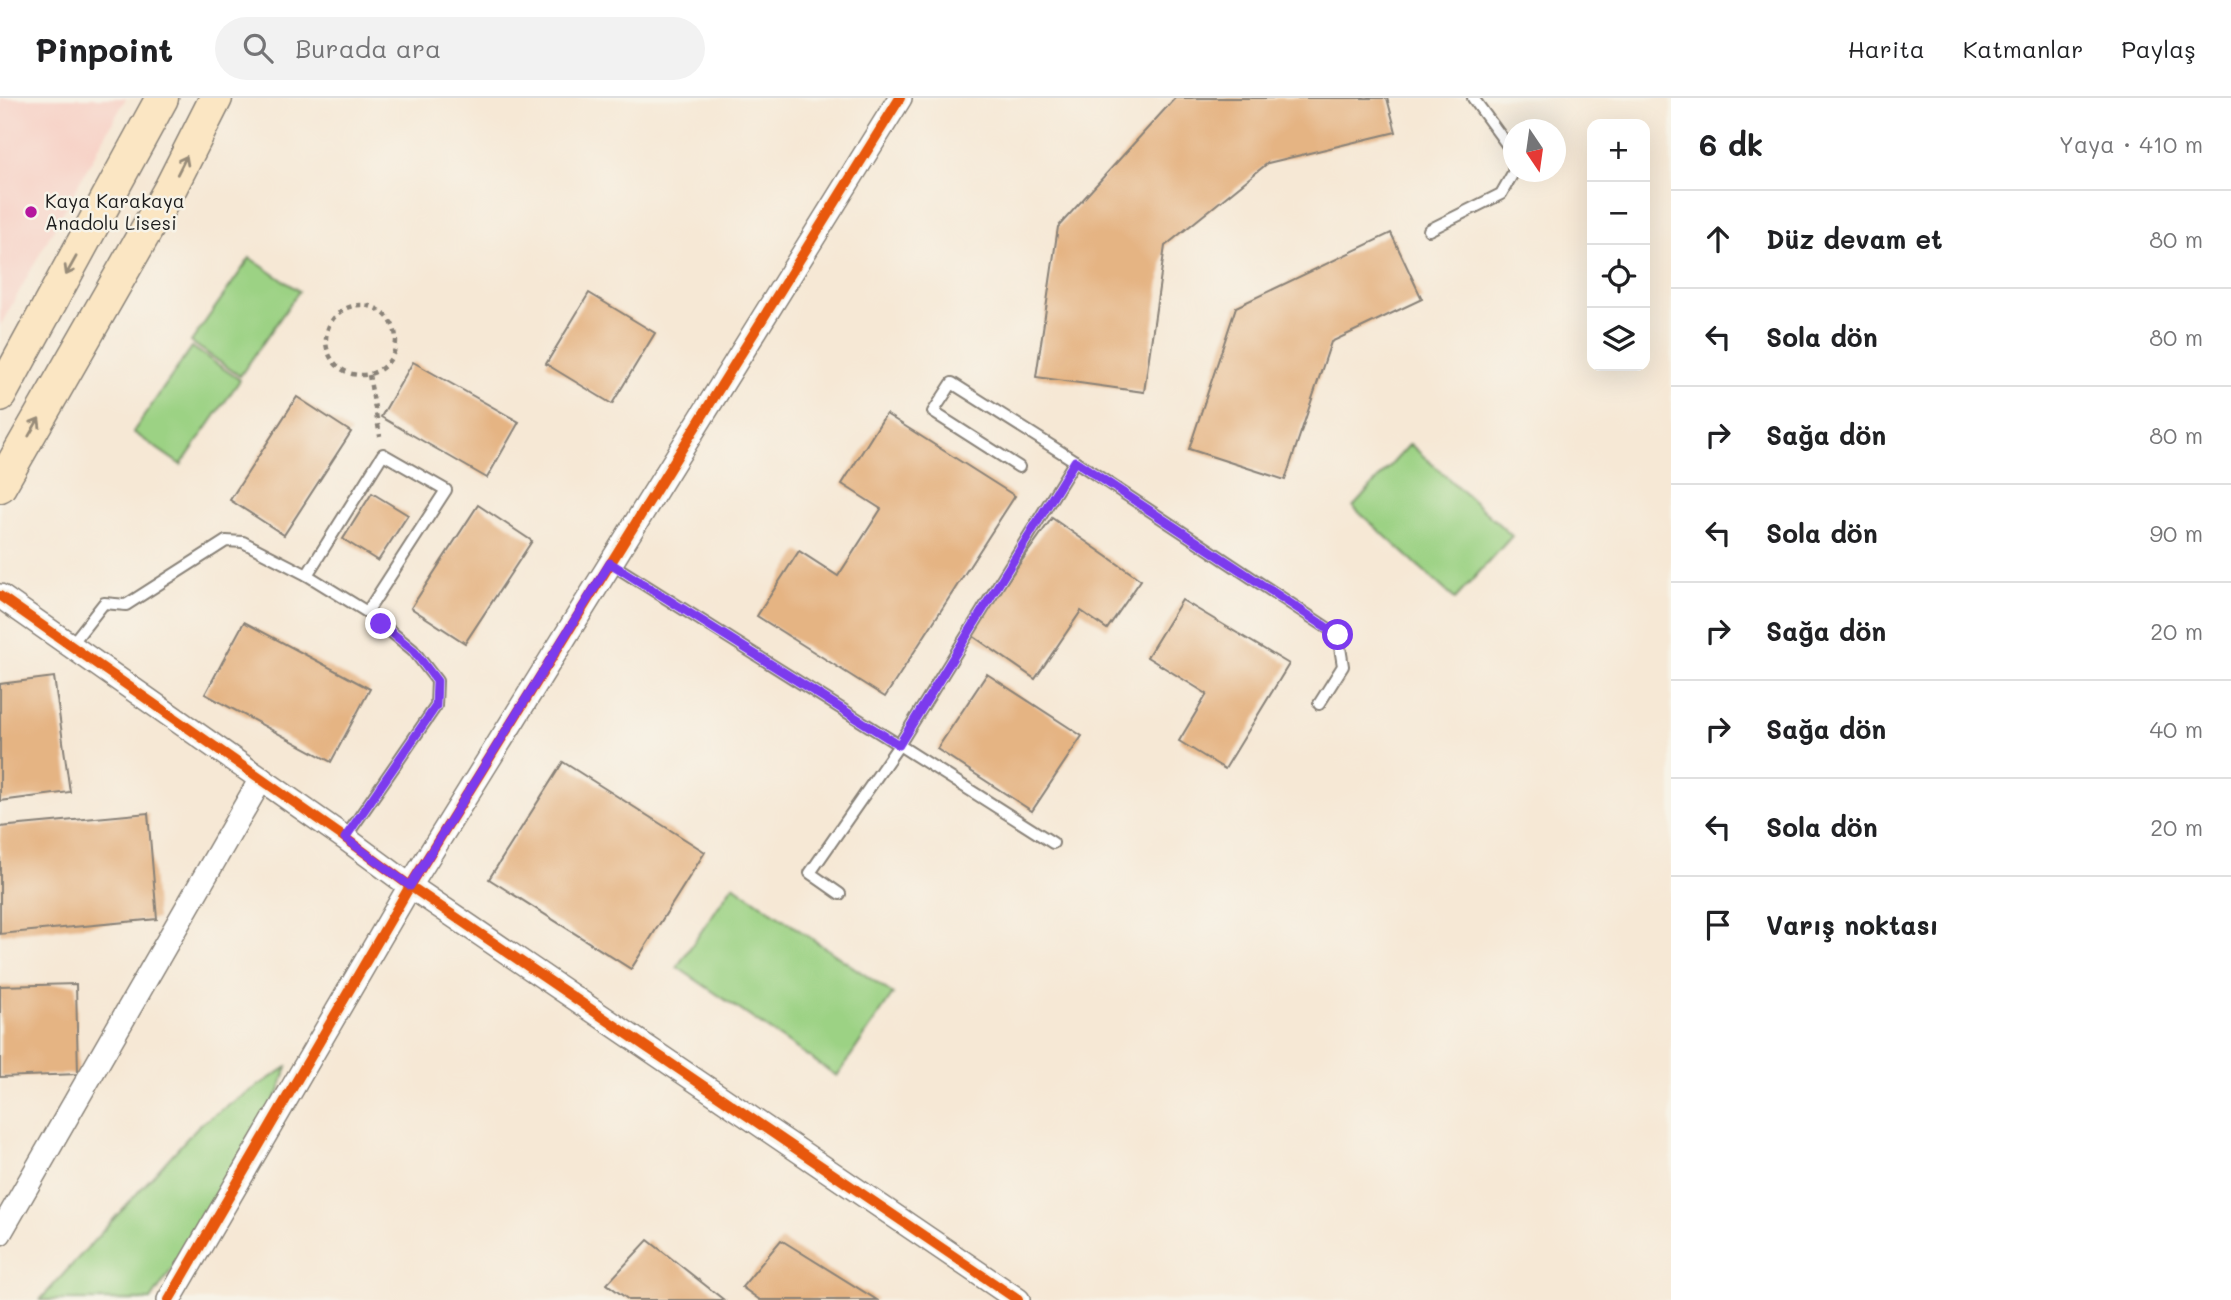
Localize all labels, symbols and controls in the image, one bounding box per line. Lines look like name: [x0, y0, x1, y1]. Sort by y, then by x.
search box: [215, 17, 705, 80]
text: Pinpoint: [35, 27, 173, 70]
icon: search: [239, 29, 277, 67]
text: Burada ara: [295, 31, 441, 65]
text: Harita: [1848, 33, 1925, 64]
text: Katmanlar: [1963, 33, 2083, 64]
text: Paylaş: [2121, 33, 2196, 64]
north arrow: [1503, 119, 1566, 182]
map controls: [1587, 119, 1650, 371]
button: +: [1587, 119, 1650, 182]
text: 6 dk: [1699, 124, 1763, 164]
text: Yaya · 410 m: [2059, 129, 2203, 159]
one-way arrow: [176, 155, 190, 176]
button: −: [1587, 182, 1650, 245]
place label: Kaya Karakaya Anadolu Lisesi: [45, 188, 185, 235]
marker: Kaya Karakaya Anadolu Lisesi: [23, 204, 39, 220]
icon: ahead: [1699, 220, 1737, 258]
text: Düz devam et: [1766, 222, 1943, 256]
text: 80 m: [2149, 224, 2203, 254]
button: locate: [1587, 245, 1650, 308]
one-way arrow: [64, 255, 78, 275]
button: layers: [1587, 308, 1650, 371]
icon: left: [1699, 318, 1737, 356]
text: Sola dön: [1766, 320, 1878, 354]
text: 80 m: [2149, 322, 2203, 352]
icon: right: [1699, 416, 1737, 454]
one-way arrow: [27, 417, 41, 437]
text: Sağa dön: [1766, 418, 1886, 452]
text: 80 m: [2149, 420, 2203, 450]
icon: left: [1699, 514, 1737, 552]
text: Sola dön: [1766, 516, 1878, 550]
text: 90 m: [2150, 518, 2203, 548]
route end: [365, 608, 396, 639]
icon: right: [1699, 612, 1737, 650]
text: Sağa dön: [1766, 614, 1886, 648]
text: 20 m: [2150, 616, 2203, 646]
route start: [1322, 619, 1353, 650]
icon: right: [1699, 710, 1737, 748]
text: Sağa dön: [1766, 712, 1886, 746]
text: 40 m: [2150, 714, 2203, 744]
icon: left: [1699, 808, 1737, 846]
text: Sola dön: [1766, 810, 1878, 844]
text: 20 m: [2150, 812, 2203, 842]
icon: arrive: [1699, 906, 1737, 944]
text: Varış noktası: [1766, 908, 1939, 942]

